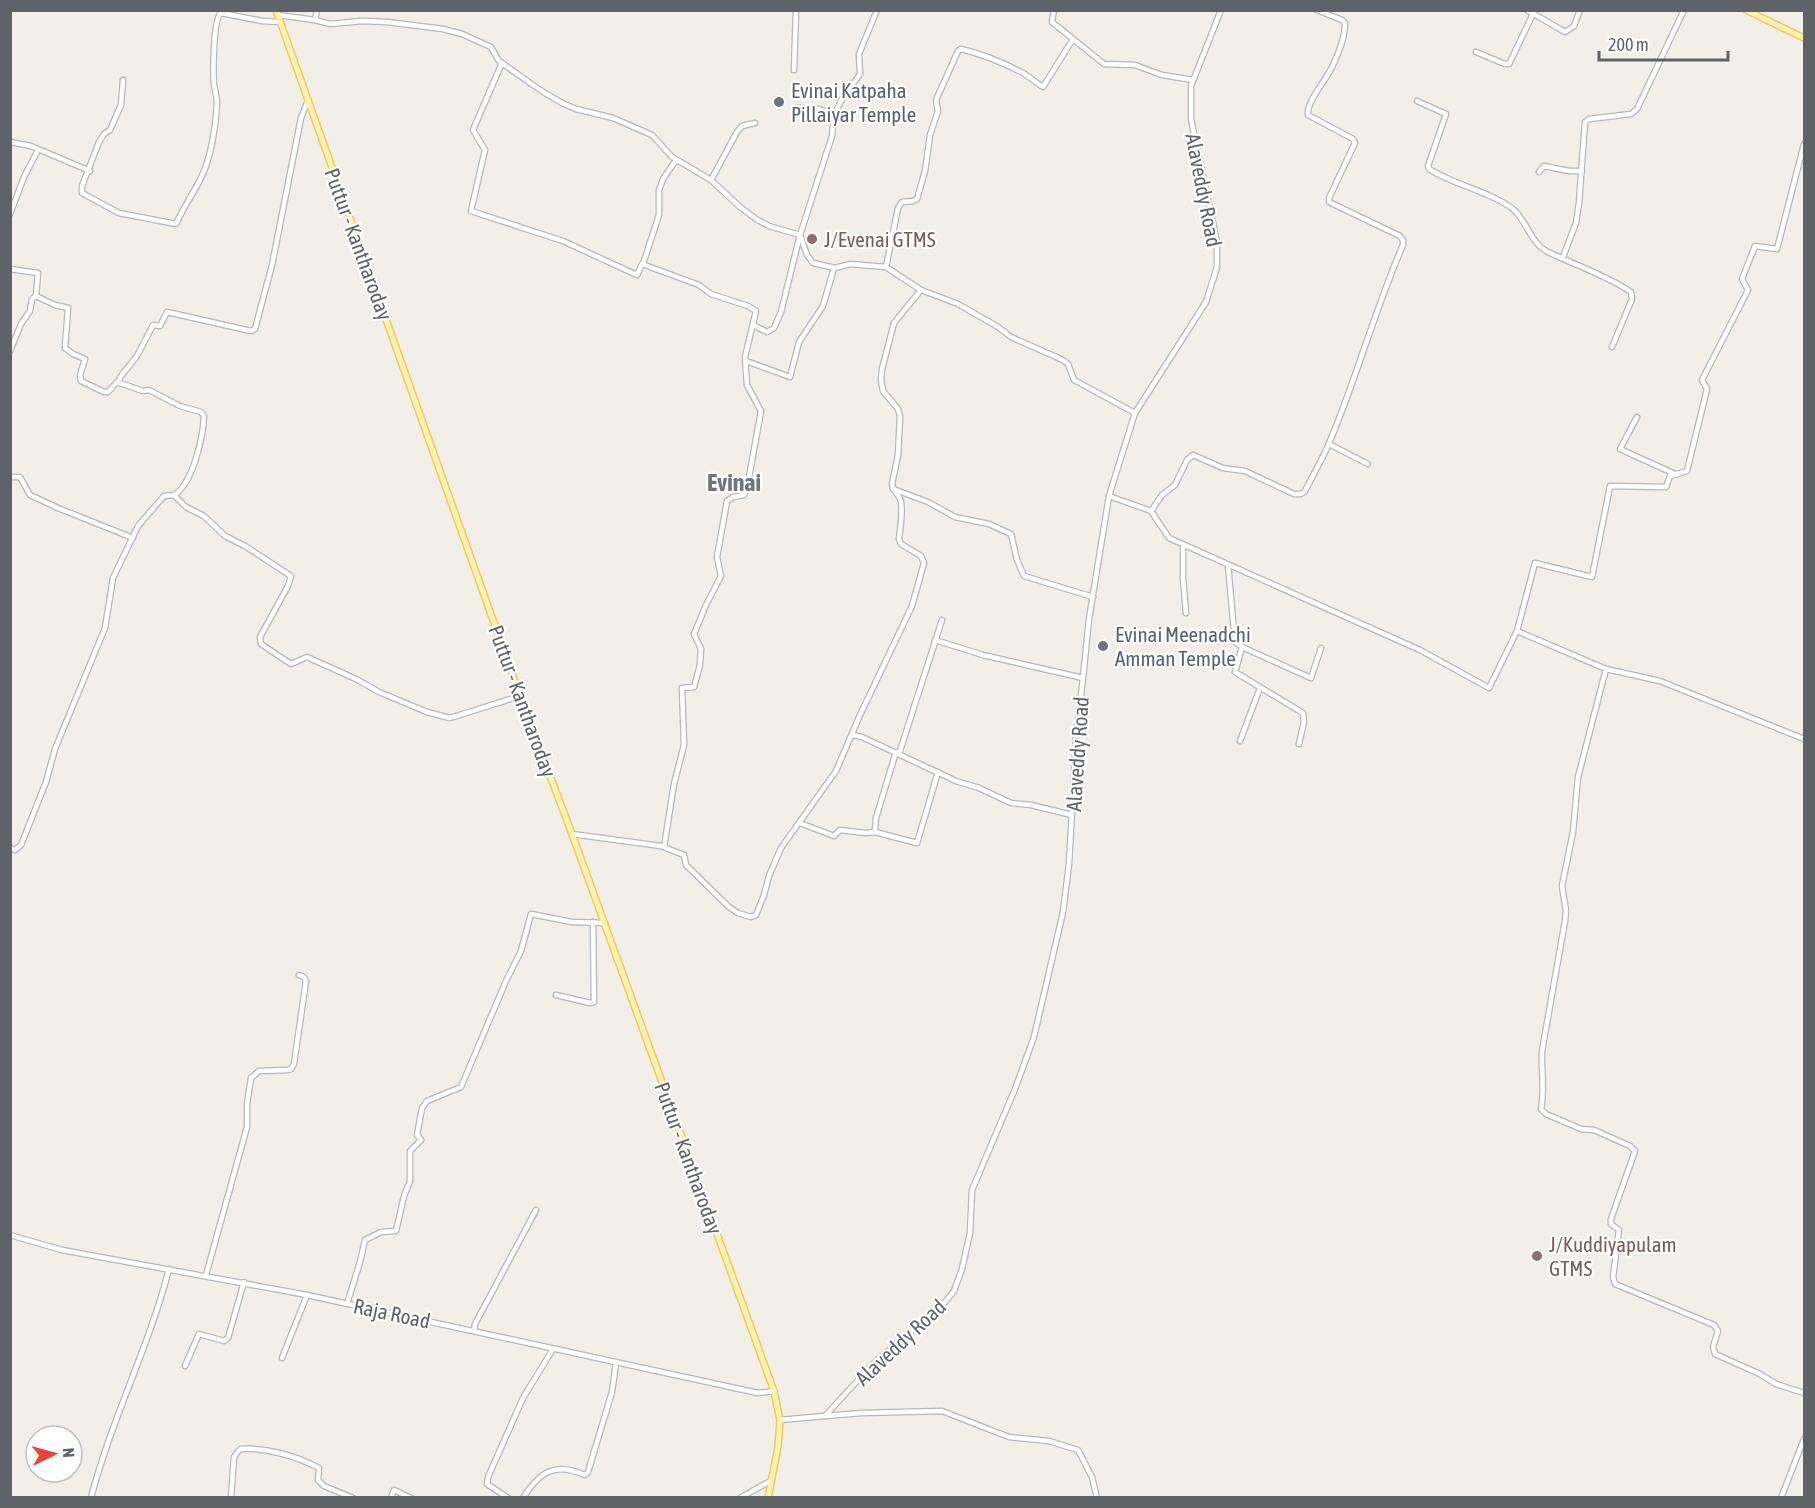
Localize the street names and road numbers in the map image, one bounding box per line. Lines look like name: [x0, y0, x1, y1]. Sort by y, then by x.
street label: Alaveddy Road: [1181, 131, 1227, 249]
street label: Puttur - Kantharoday: [320, 165, 398, 324]
street label: Puttur - Kantharoday: [484, 622, 562, 781]
street label: Alaveddy Road: [1061, 696, 1093, 812]
street label: Puttur - Kantharoday: [650, 1079, 728, 1238]
street label: Raja Road: [351, 1293, 433, 1333]
street label: Alaveddy Road: [850, 1294, 950, 1390]

